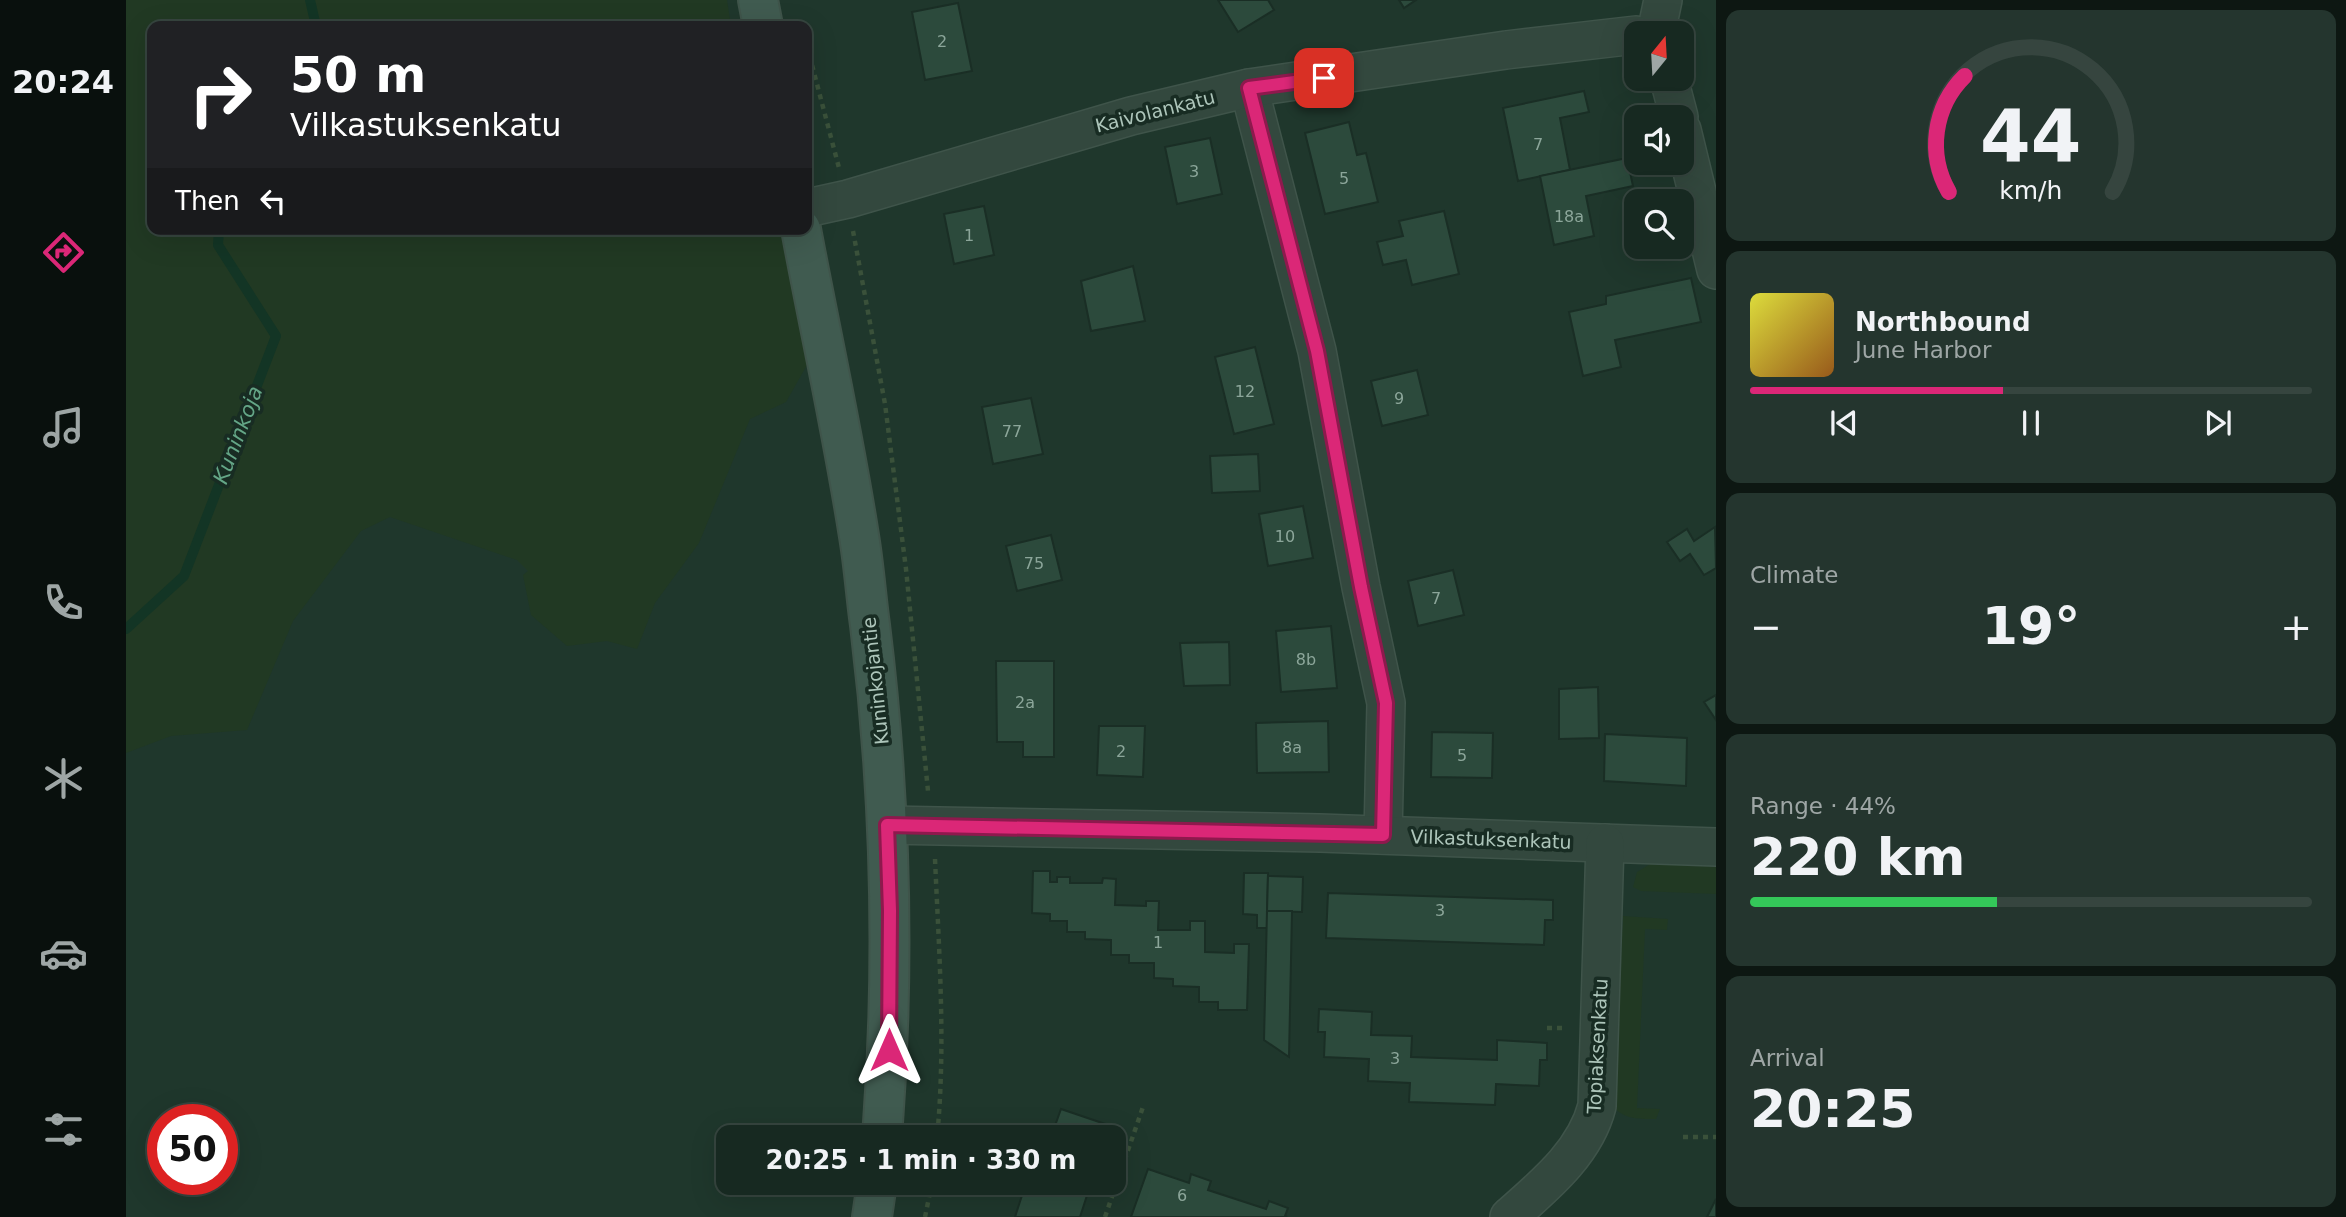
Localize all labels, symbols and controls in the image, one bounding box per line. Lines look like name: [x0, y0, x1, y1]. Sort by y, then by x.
north arrow: [1624, 21, 1694, 91]
map controls: [1624, 21, 1694, 259]
house number: 2: [937, 32, 947, 51]
text: 50 m: [290, 47, 426, 104]
pin: [1294, 48, 1354, 108]
icon: right: [175, 49, 266, 140]
icon: arrive: [1305, 59, 1343, 97]
text: 20:24: [12, 63, 114, 101]
street label: Kaivolankatu: [1093, 85, 1217, 137]
text: 44: [1980, 94, 2082, 179]
button: sound: [1624, 105, 1694, 175]
text: Vilkastuksenkatu: [290, 106, 562, 144]
house number: 7: [1533, 135, 1543, 154]
house number: 3: [1189, 162, 1199, 181]
house number: 5: [1339, 169, 1349, 188]
text: km/h: [1999, 176, 2063, 205]
icon: left: [254, 182, 292, 220]
text: Then: [175, 186, 240, 216]
button: search: [1624, 189, 1694, 259]
house number: 18a: [1554, 207, 1584, 226]
house number: 1: [964, 226, 974, 245]
icon: directions: [39, 228, 88, 277]
text: Northbound: [1855, 307, 2031, 337]
text: June Harbor: [1855, 337, 1991, 363]
house number: 12: [1235, 382, 1255, 401]
water label: Kuninkoja: [208, 383, 268, 487]
house number: 9: [1394, 389, 1404, 408]
icon: music: [39, 403, 88, 452]
icon: previous: [1825, 404, 1863, 442]
icon: pause: [2012, 404, 2050, 442]
icon: next: [2199, 404, 2237, 442]
house number: 77: [1002, 422, 1022, 441]
house number: 10: [1275, 527, 1295, 546]
house number: 75: [1024, 554, 1044, 573]
text: Climate: [1750, 562, 1839, 588]
icon: phone: [39, 578, 88, 627]
house number: 7: [1431, 589, 1441, 608]
text: 19°: [1982, 596, 2080, 656]
text: −: [1750, 605, 1782, 649]
text: +: [2280, 605, 2312, 649]
street label: Kuninkojantie: [857, 616, 893, 746]
house number: 8b: [1296, 650, 1316, 669]
house number: 2a: [1015, 693, 1035, 712]
house number: 8a: [1282, 738, 1302, 757]
house number: 2: [1116, 742, 1126, 761]
house number: 5: [1457, 746, 1467, 765]
icon: climate: [39, 754, 88, 803]
text: Range · 44%: [1750, 793, 1896, 819]
street label: Vilkastuksenkatu: [1410, 825, 1572, 853]
text: 220 km: [1750, 827, 1965, 887]
house number: 3: [1435, 901, 1445, 920]
icon: car: [39, 929, 88, 978]
house number: 1: [1153, 933, 1163, 952]
street label: Topiaksenkatu: [1582, 978, 1612, 1115]
position arrow: [852, 1013, 926, 1087]
text: Arrival: [1750, 1045, 1825, 1071]
house number: 3: [1390, 1049, 1400, 1068]
text: 20:25: [1750, 1079, 1916, 1139]
speed limit sign: 50: [147, 1104, 238, 1195]
icon: filters: [39, 1105, 88, 1154]
text: 20:25 · 1 min · 330 m: [766, 1145, 1076, 1175]
house number: 6: [1177, 1186, 1187, 1205]

